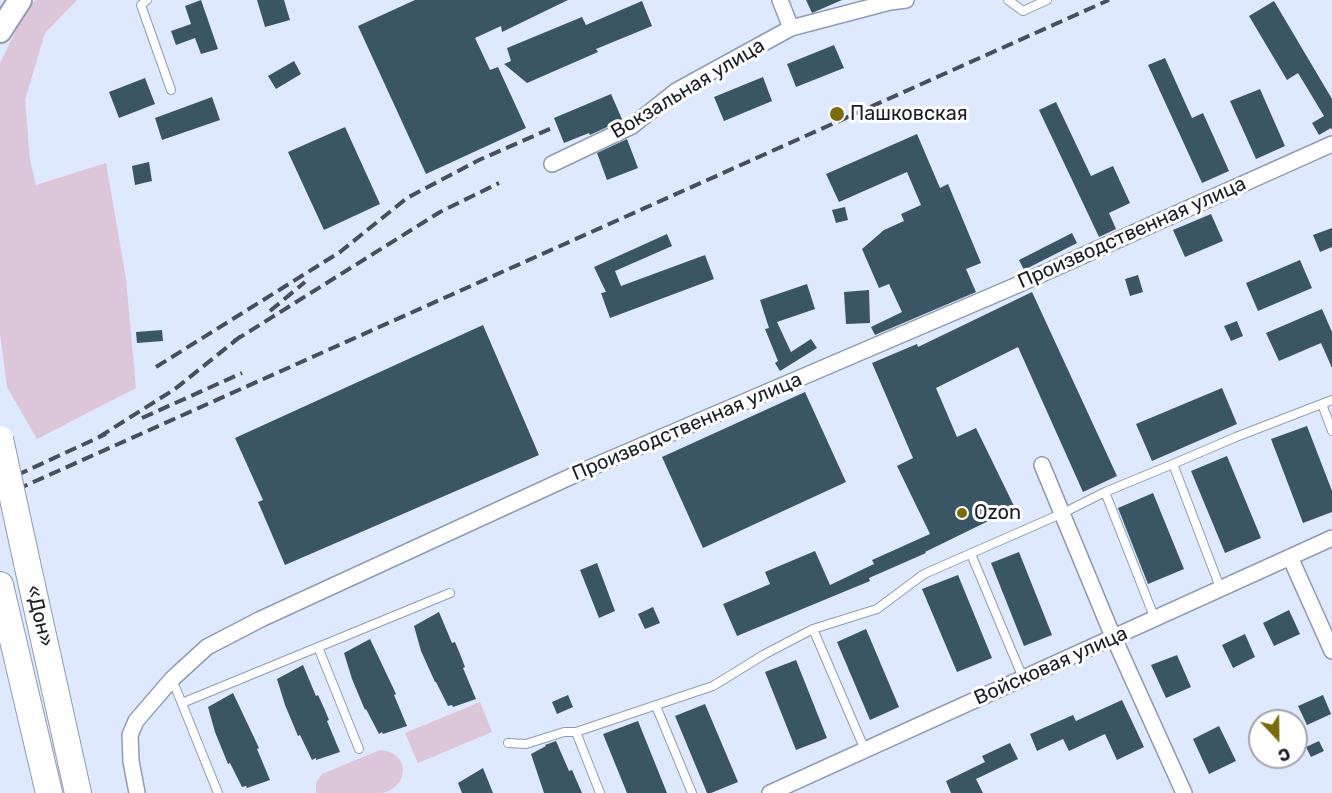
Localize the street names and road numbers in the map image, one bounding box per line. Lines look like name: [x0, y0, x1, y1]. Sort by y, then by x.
street label: Вокзальная улица: [607, 34, 769, 144]
street label: Производственная улица: [1014, 172, 1250, 294]
street label: Производственная улица: [569, 368, 805, 486]
street label: «Дон»: [20, 583, 58, 649]
street label: Войсковая улица: [971, 621, 1131, 711]

